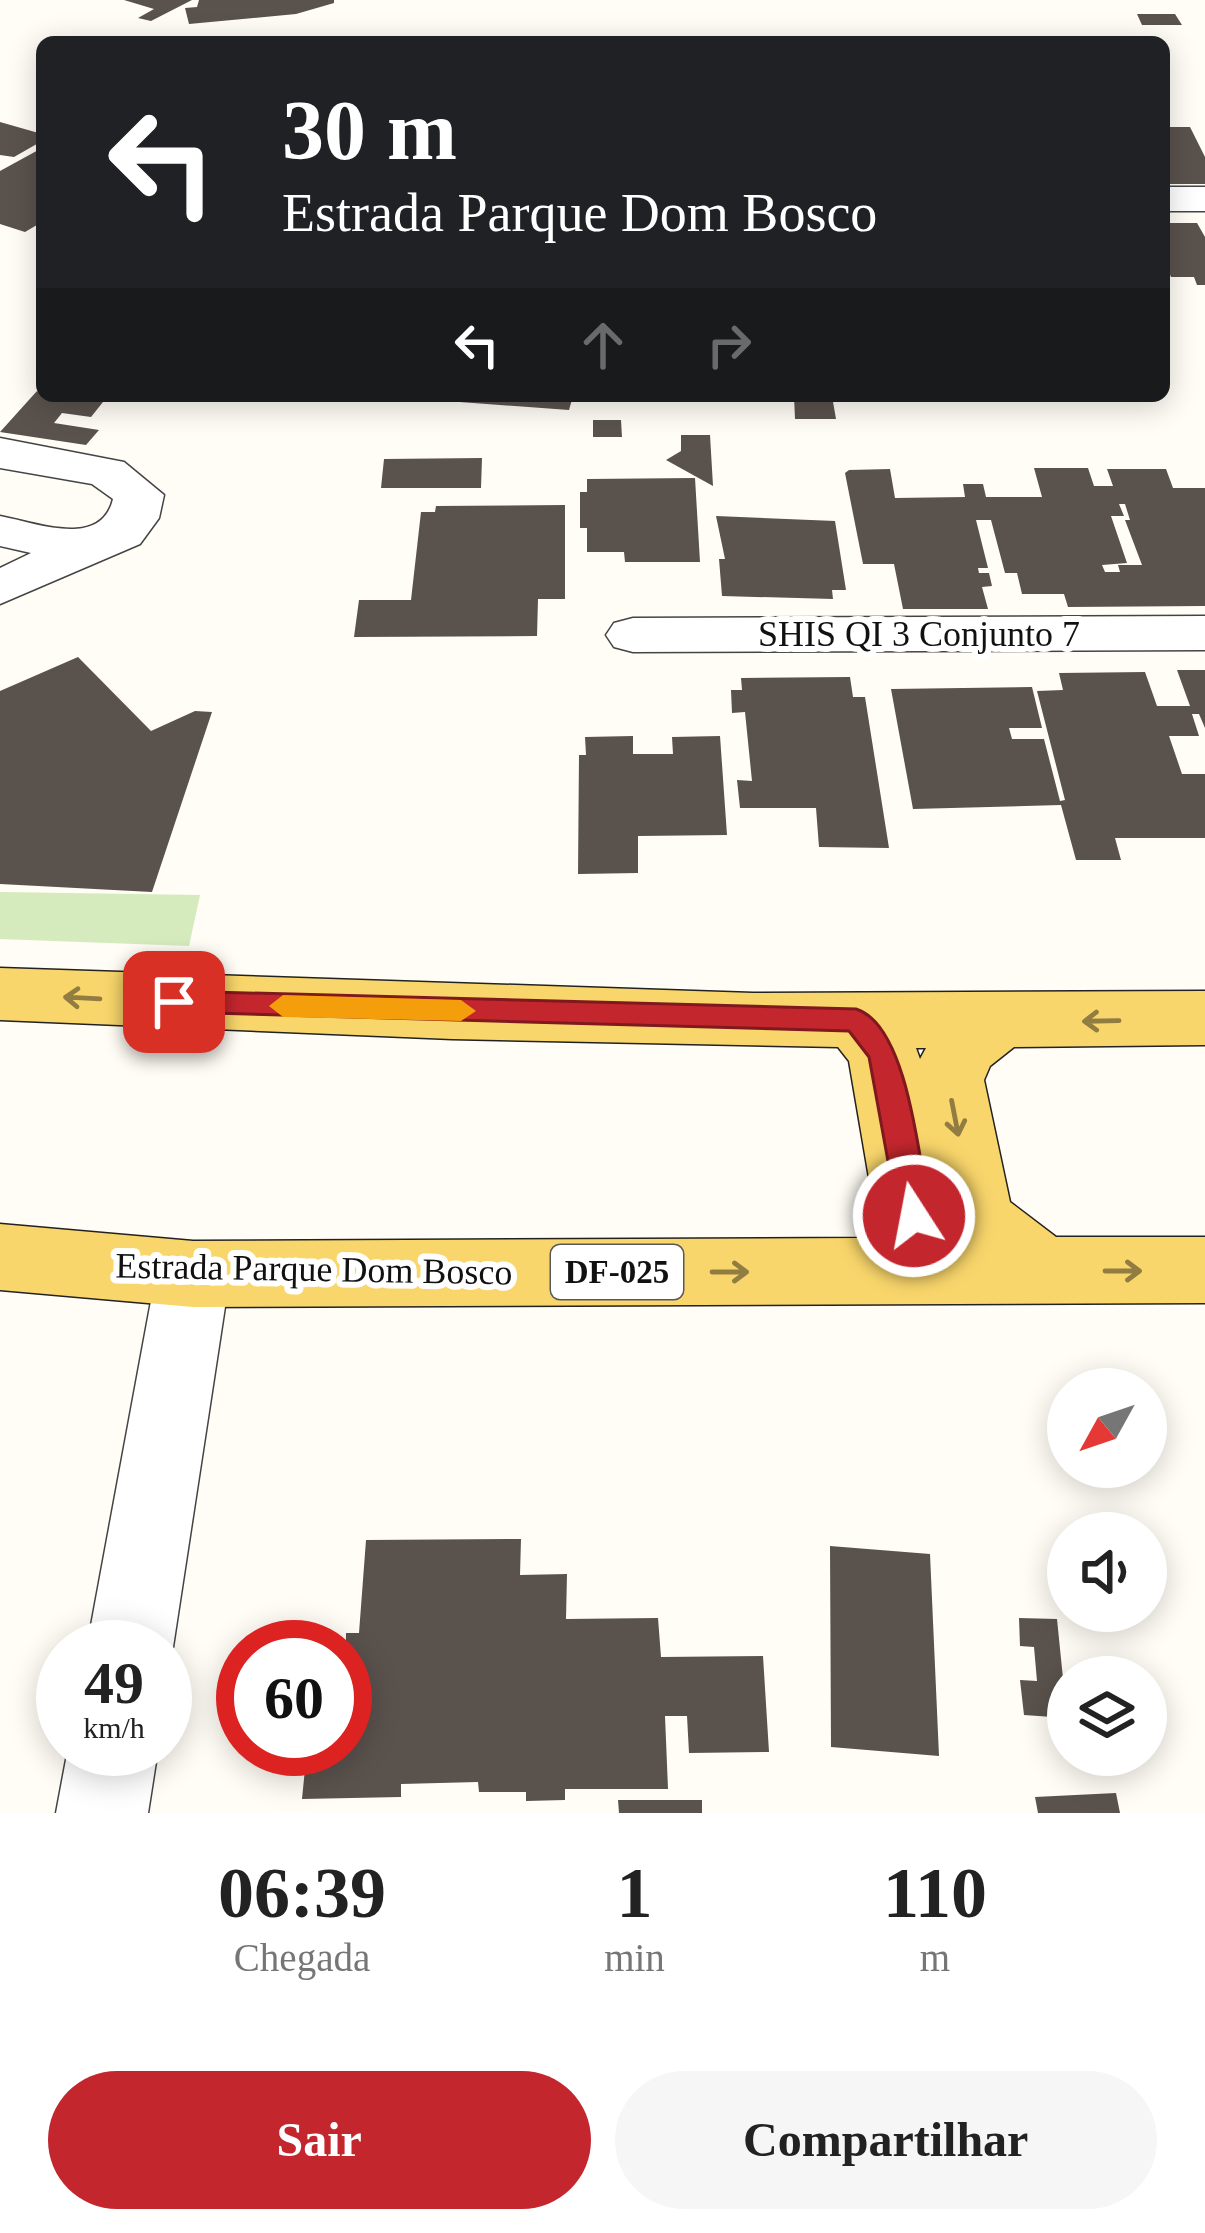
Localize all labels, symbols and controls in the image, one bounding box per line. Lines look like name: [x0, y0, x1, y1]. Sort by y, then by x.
icon: left: [84, 84, 240, 240]
text: 30 m: [282, 84, 457, 177]
text: Estrada Parque Dom Bosco: [282, 183, 877, 243]
icon: left: [444, 312, 510, 378]
icon: ahead: [570, 312, 636, 378]
icon: right: [696, 312, 762, 378]
street label: SHIS QI 3 Conjunto 7: [758, 614, 1080, 654]
pin: [123, 951, 225, 1053]
icon: arrive: [141, 969, 207, 1035]
one-way arrow: [63, 986, 102, 1009]
one-way arrow: [1082, 1009, 1121, 1032]
one-way arrow: [945, 1097, 967, 1136]
position arrow: [851, 1153, 977, 1279]
road number: DF-025: [551, 1245, 683, 1299]
street label: Estrada Parque Dom Bosco: [115, 1246, 513, 1292]
one-way arrow: [710, 1260, 749, 1283]
one-way arrow: [1103, 1260, 1142, 1282]
north arrow: [1047, 1368, 1167, 1488]
map controls: [1047, 1368, 1167, 1776]
button: sound: [1047, 1512, 1167, 1632]
speed limit sign: 60: [216, 1620, 372, 1776]
text: 49: [84, 1650, 144, 1716]
button: layers: [1047, 1656, 1167, 1776]
text: km/h: [83, 1711, 145, 1744]
text: 06:39: [218, 1853, 386, 1933]
text: 1: [616, 1853, 652, 1933]
text: 110: [883, 1853, 987, 1933]
text: Chegada: [234, 1936, 370, 1979]
text: min: [604, 1936, 665, 1979]
text: m: [920, 1936, 950, 1979]
button: Sair: [48, 2071, 591, 2209]
button: Compartilhar: [615, 2071, 1157, 2209]

